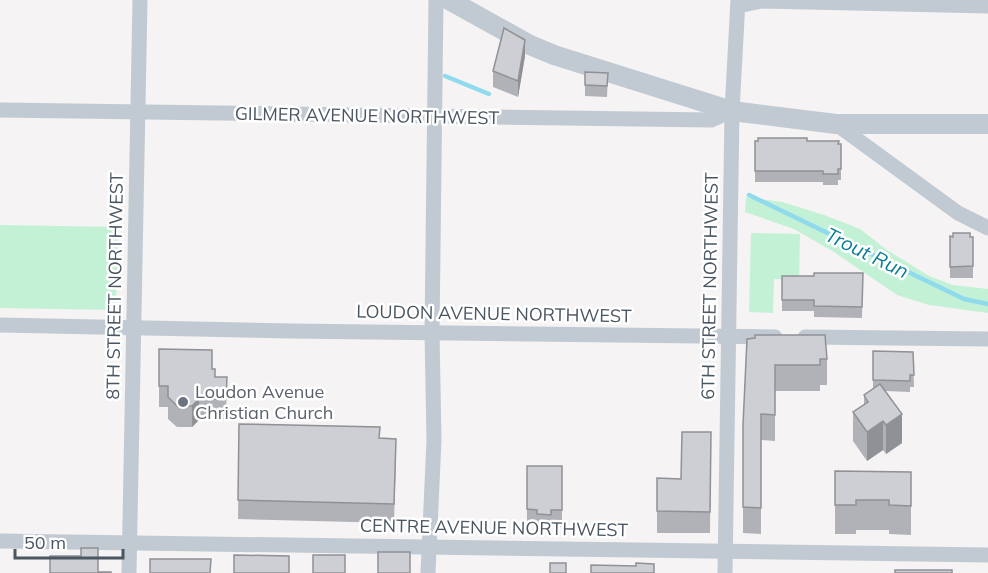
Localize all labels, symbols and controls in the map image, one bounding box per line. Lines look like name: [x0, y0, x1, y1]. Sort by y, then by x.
street label: GILMER AVENUE NORTHWEST: [235, 102, 500, 129]
street label: 8TH STREET NORTHWEST: [101, 172, 128, 400]
street label: 6TH STREET NORTHWEST: [696, 172, 723, 400]
water label: Trout Run: [821, 222, 913, 284]
street label: LOUDON AVENUE NORTHWEST: [356, 300, 632, 327]
place label: Loudon Avenue Christian Church: [195, 380, 333, 424]
marker: Loudon Avenue Christian Church: [176, 395, 190, 409]
street label: CENTRE AVENUE NORTHWEST: [360, 514, 629, 541]
scale bar: [15, 522, 123, 560]
text: 50 m: [24, 531, 66, 554]

